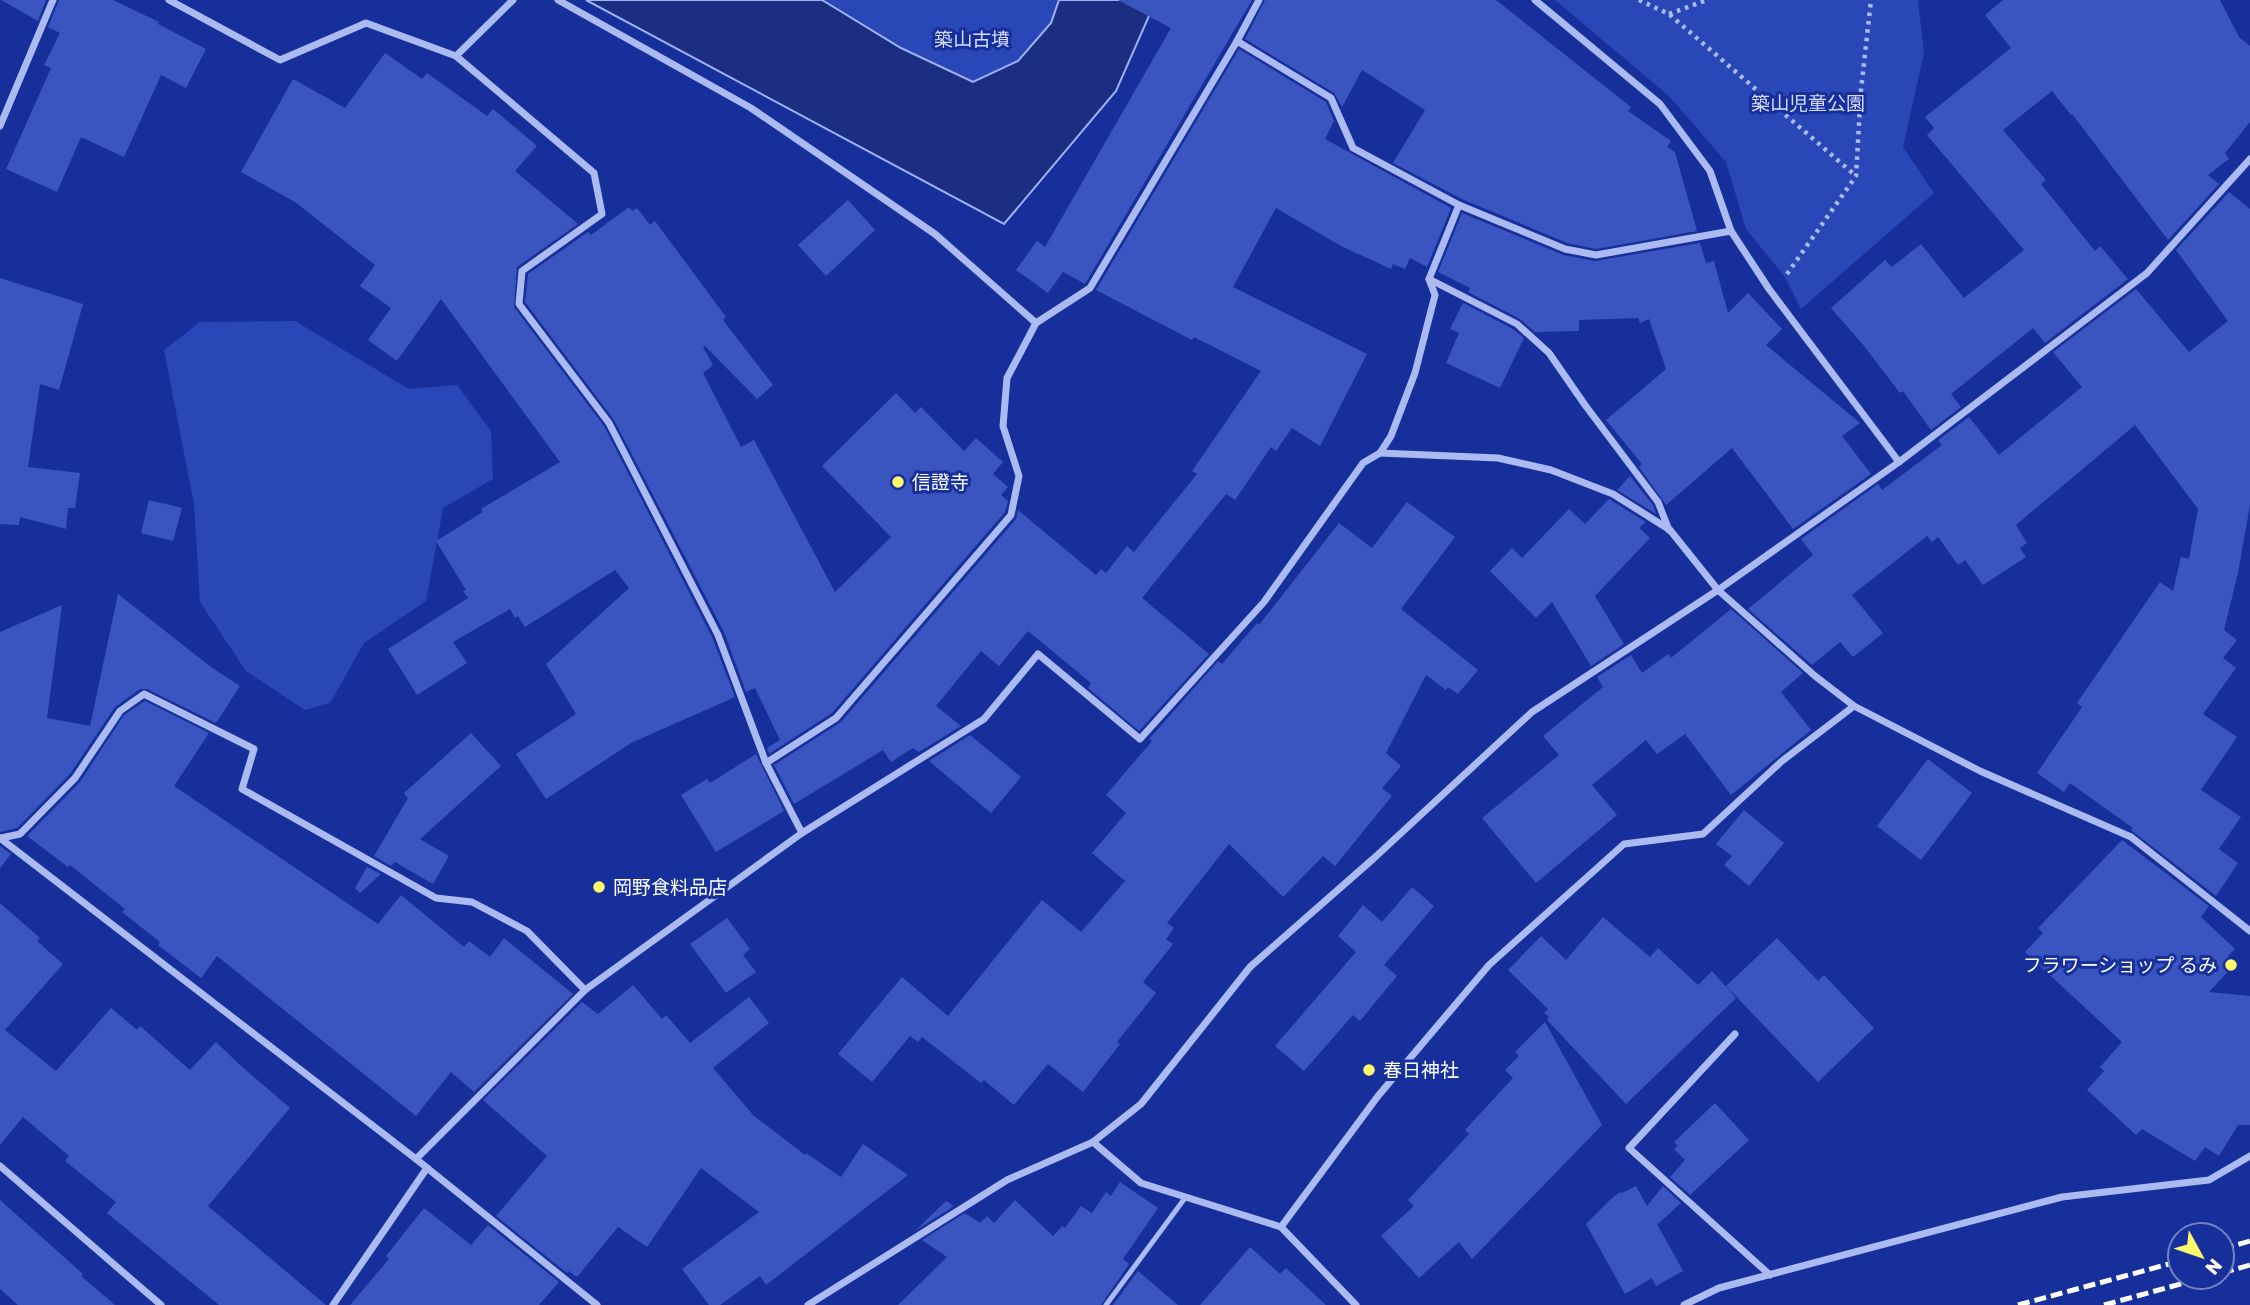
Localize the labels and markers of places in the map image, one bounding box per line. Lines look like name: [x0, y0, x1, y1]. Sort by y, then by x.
place label: 信證寺: [912, 471, 969, 494]
marker: 信證寺: [890, 474, 906, 490]
place label: 岡野食料品店: [613, 876, 727, 899]
marker: 岡野食料品店: [591, 879, 607, 895]
place label: フラワーショップ るみ: [2023, 954, 2217, 977]
marker: フラワーショップ るみ: [2223, 957, 2239, 973]
place label: 春日神社: [1383, 1059, 1459, 1082]
marker: 春日神社: [1361, 1062, 1377, 1078]

